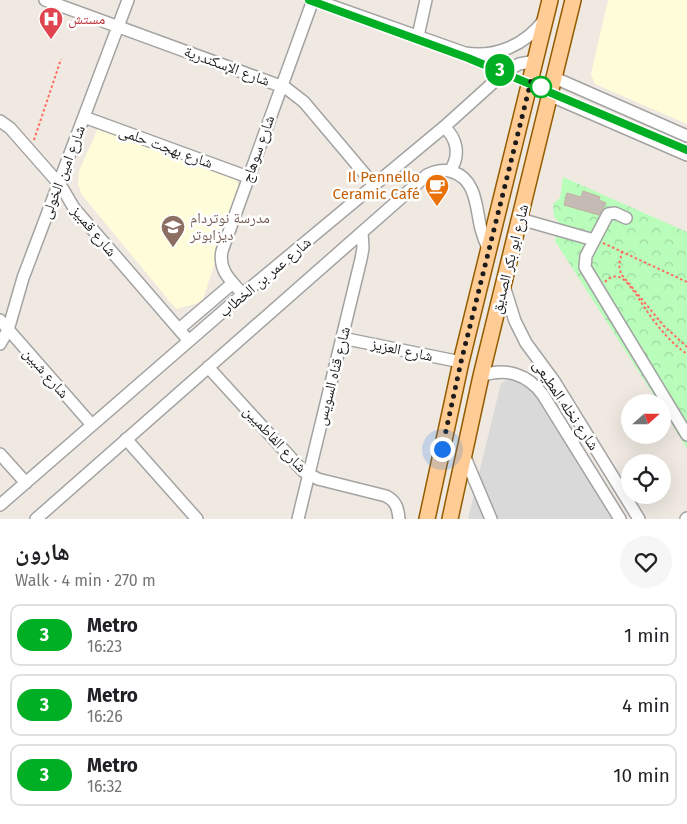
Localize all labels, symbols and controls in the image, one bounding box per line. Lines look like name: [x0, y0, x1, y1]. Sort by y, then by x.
hospital icon: مستش: [38, 6, 64, 40]
place label: مستش: [68, 10, 106, 29]
street label: شارع الإسكندرية: [181, 42, 272, 91]
line badge: 3: [484, 54, 516, 86]
text: 3: [495, 59, 505, 81]
unlabelled marker: [530, 76, 552, 98]
street label: شارع سوهاج: [238, 113, 279, 185]
street label: شارع بهجت حلمى: [116, 122, 215, 173]
street label: شارع امين الخولى: [37, 123, 90, 221]
place label: Il Pennello Ceramic Café: [333, 168, 420, 203]
cafe icon: Il Pennello Ceramic Café: [424, 173, 450, 207]
street label: شارع قمبيز: [66, 201, 121, 261]
street label: شارع ابو بكر الصديق: [488, 202, 533, 316]
place label: مدرسة نوتردام ديزابوتر: [189, 209, 270, 244]
school or university icon: مدرسة نوتردام ديزابوتر: [160, 214, 186, 248]
street label: شارع عمر بن الخطاب: [215, 233, 315, 322]
street label: شارع قناه السويس: [312, 325, 355, 428]
street label: شارع العزيز: [368, 334, 435, 366]
street label: شارع شبين: [18, 344, 73, 403]
street label: شارع نخله المطيعى: [528, 356, 603, 454]
north arrow: [621, 394, 671, 444]
map controls: [621, 394, 671, 504]
street label: شارع الفاطميين: [239, 402, 310, 477]
your location: [430, 437, 455, 462]
button: locate: [621, 454, 671, 504]
button: heart: [620, 536, 672, 588]
text: هارون: [15, 538, 70, 566]
text: Walk · 4 min · 270 m: [15, 571, 156, 590]
text: Metro: [87, 614, 138, 637]
text: 3: [40, 624, 49, 646]
text: 1 min: [624, 624, 670, 647]
text: 16:23: [87, 637, 122, 656]
text: Metro: [87, 684, 138, 707]
text: 3: [40, 694, 49, 716]
text: 4 min: [622, 694, 670, 717]
text: 16:26: [87, 707, 123, 726]
text: Metro: [87, 754, 138, 777]
text: 3: [40, 764, 49, 786]
text: 10 min: [613, 764, 670, 787]
text: 16:32: [87, 777, 122, 796]

